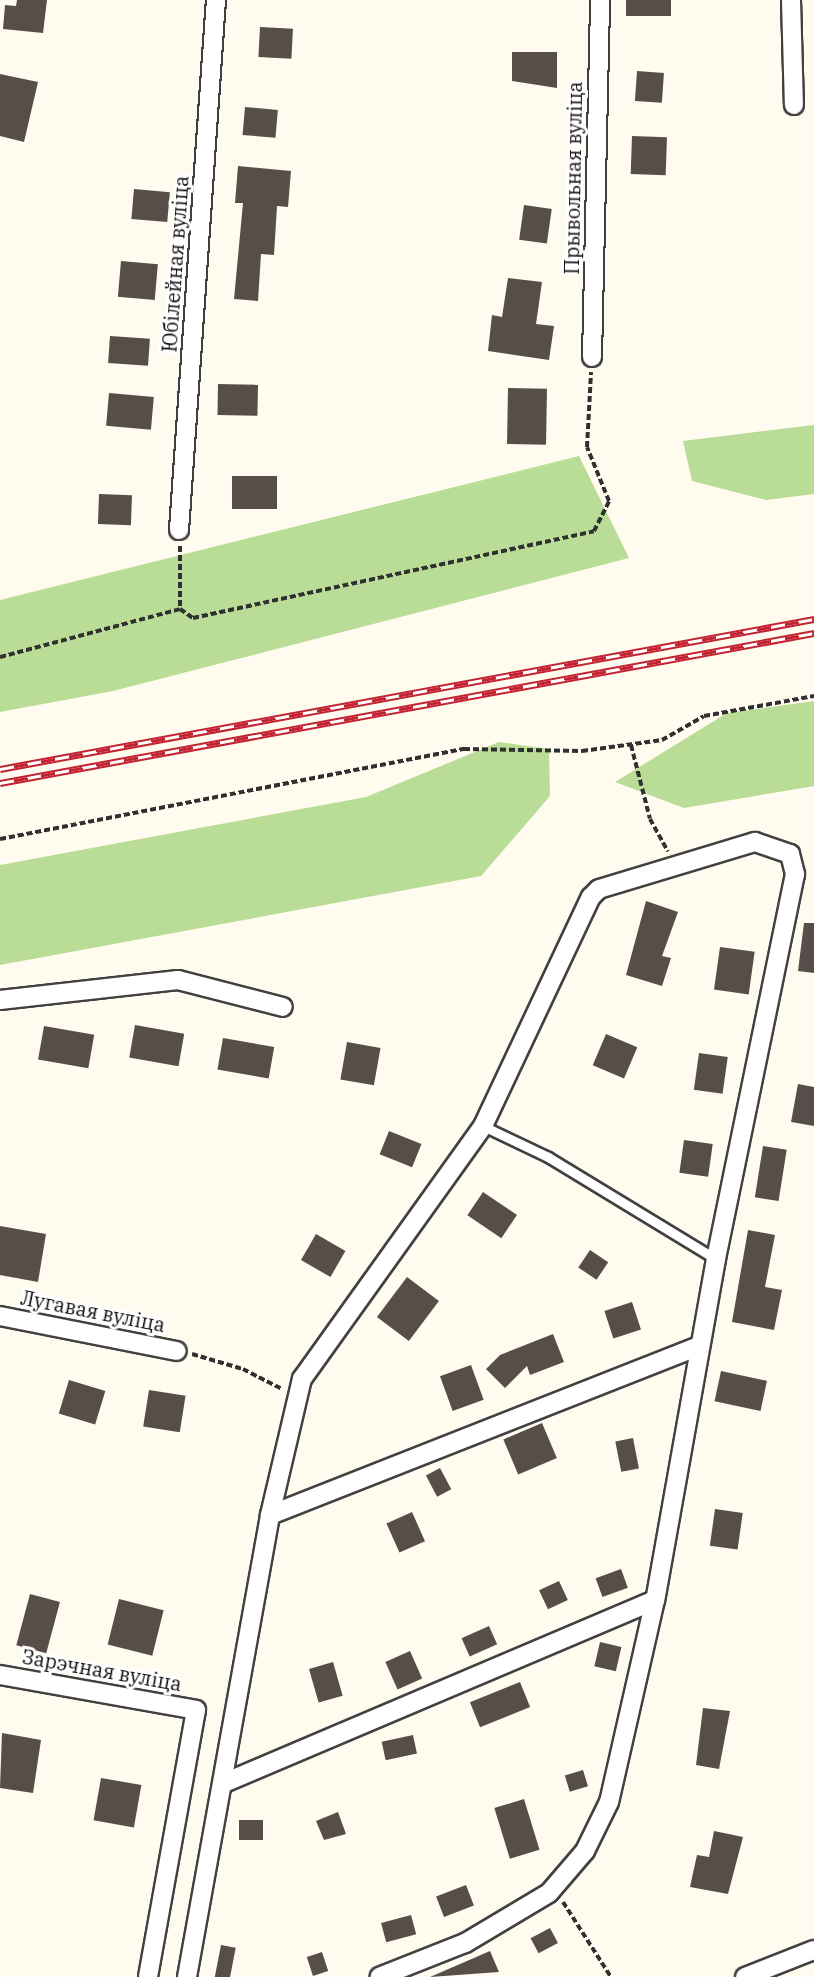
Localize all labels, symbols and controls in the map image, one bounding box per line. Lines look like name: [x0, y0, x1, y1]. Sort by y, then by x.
street label: Прывольная вуліца: [559, 81, 587, 275]
street label: Юбілейная вуліца: [157, 175, 193, 353]
street label: Лугавая вуліца: [19, 1285, 167, 1337]
street label: Зарэчная вуліца: [20, 1644, 184, 1696]

